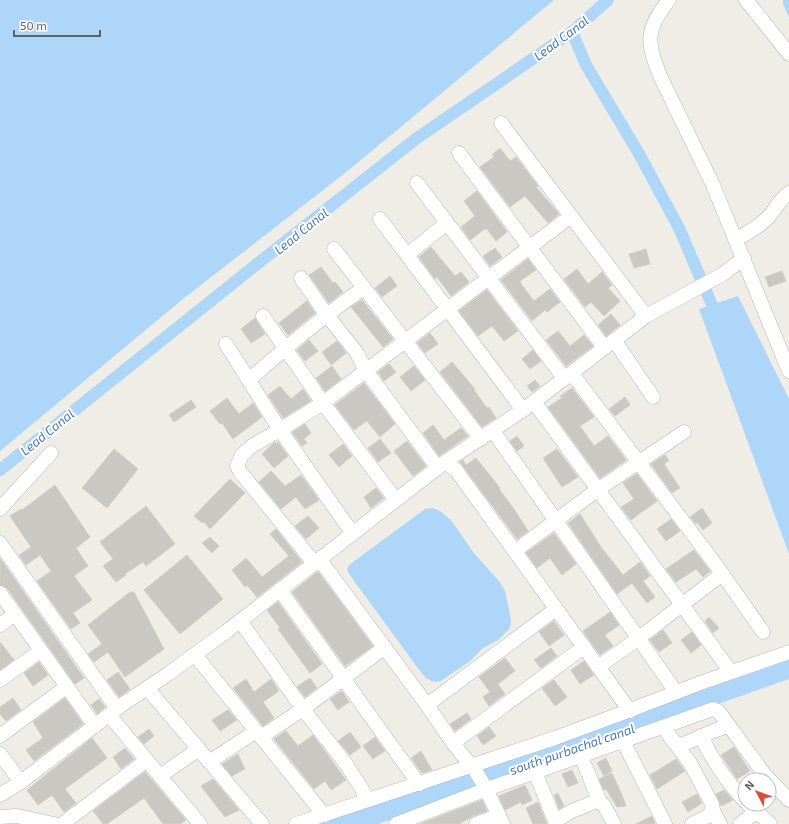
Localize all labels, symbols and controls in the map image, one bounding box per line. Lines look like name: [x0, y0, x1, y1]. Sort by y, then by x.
scale bar: [14, 12, 100, 38]
water label: Lead Canal: [530, 12, 592, 64]
text: 50 m: [20, 18, 47, 32]
water label: Lead Canal: [271, 204, 331, 258]
water label: Lead Canal: [17, 405, 77, 459]
water label: south purbachal canal: [507, 720, 637, 778]
north arrow: [737, 772, 777, 812]
text: N: [742, 778, 757, 792]

